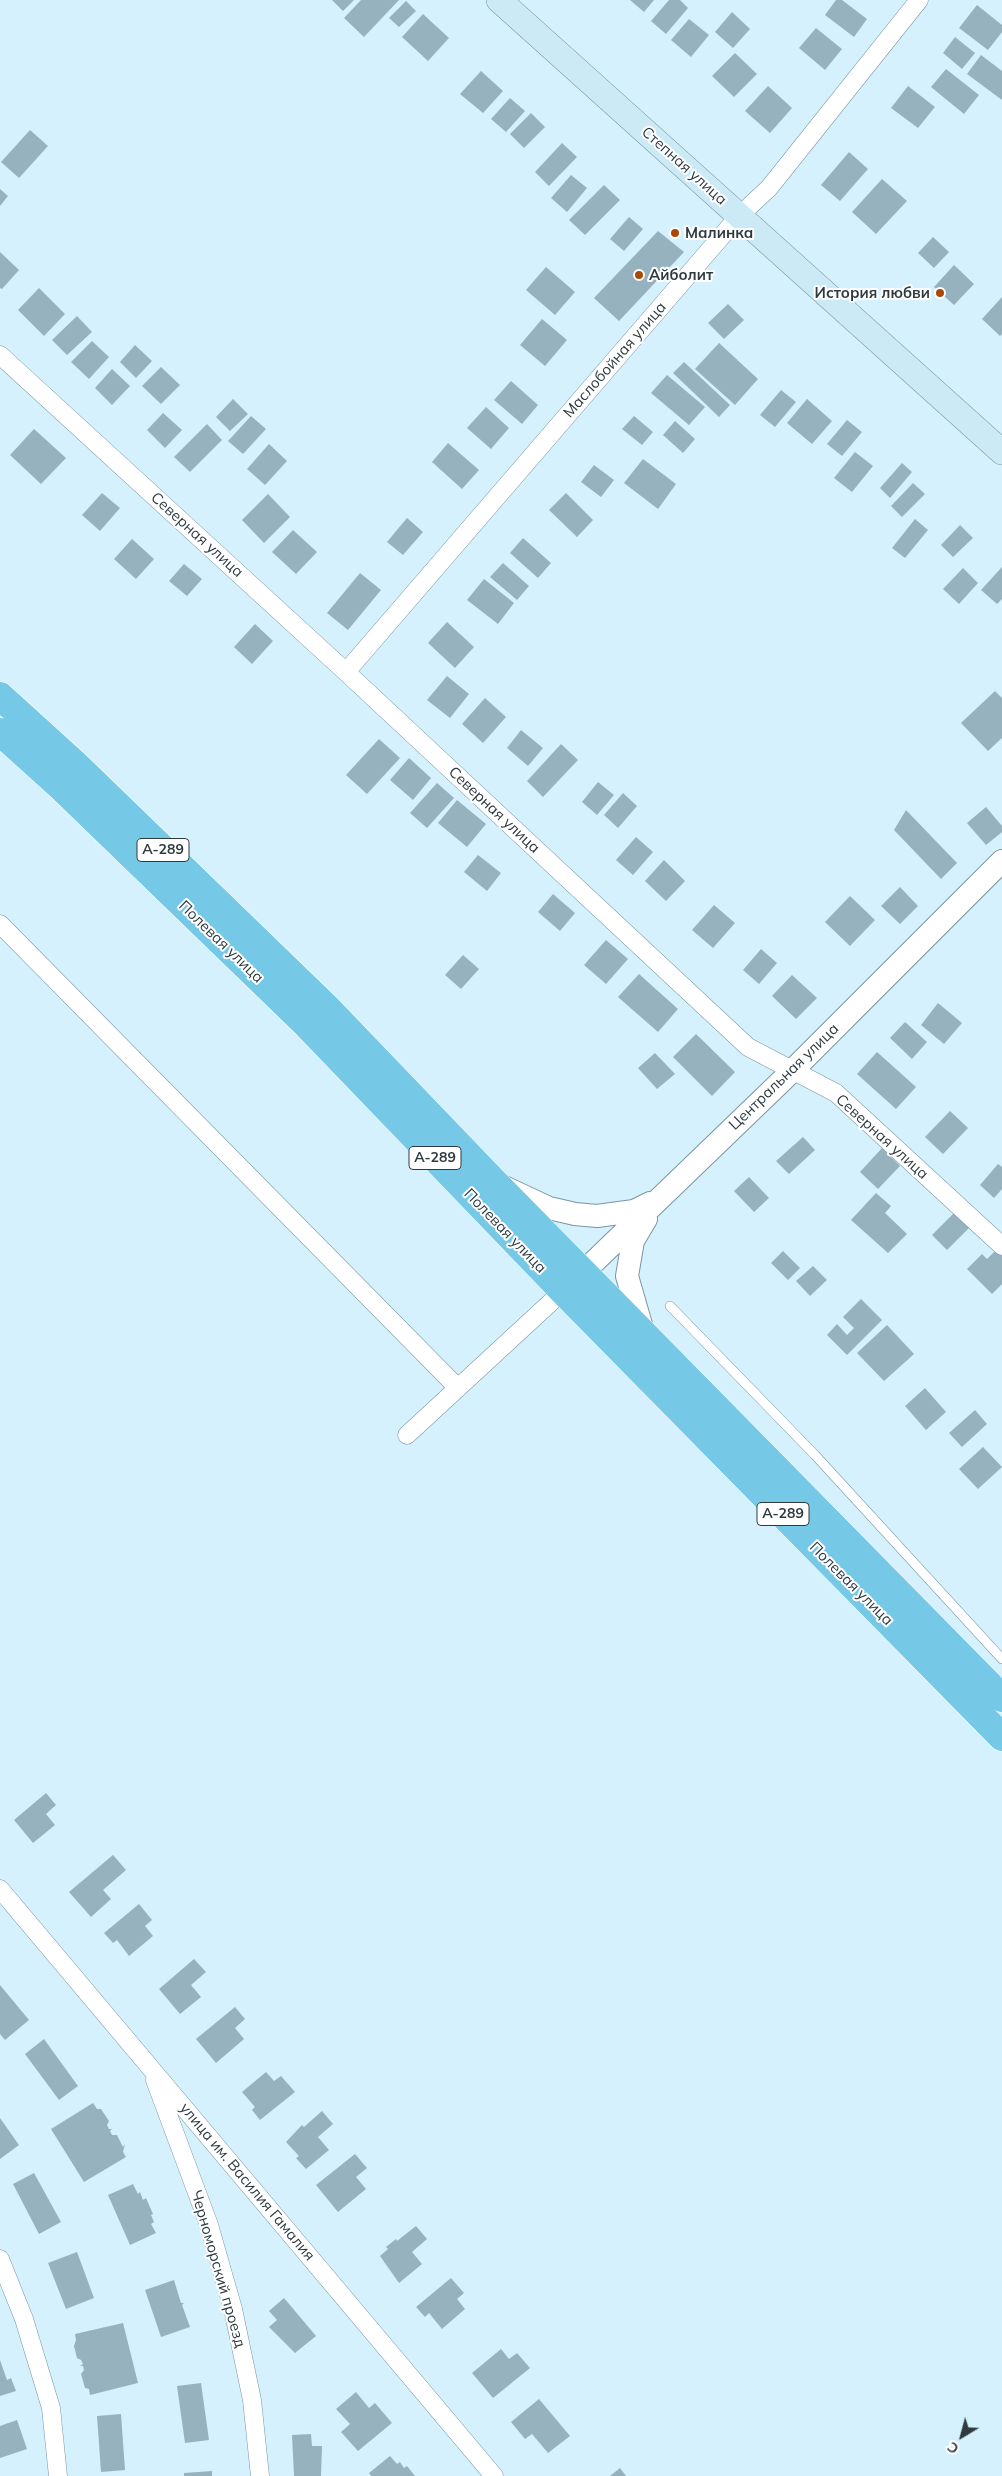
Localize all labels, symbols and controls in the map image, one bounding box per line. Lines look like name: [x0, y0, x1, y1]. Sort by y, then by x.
street label: Степная улица: [638, 123, 730, 209]
place label: Малинка: [685, 224, 753, 242]
marker: Малинка: [669, 227, 681, 239]
place label: Айболит: [649, 266, 713, 284]
marker: Айболит: [633, 269, 645, 281]
place label: История любви: [815, 284, 930, 302]
marker: История любви: [934, 287, 946, 299]
street label: Маслобойная улица: [560, 298, 670, 422]
street label: Северная улица: [147, 489, 247, 581]
street label: Северная улица: [445, 763, 543, 857]
road number: А-289: [137, 838, 189, 862]
street label: Полевая улица: [175, 897, 267, 987]
street label: Центральная улица: [725, 1020, 843, 1134]
street label: Северная улица: [832, 1091, 932, 1183]
road number: А-289: [409, 1146, 461, 1170]
street label: Полевая улица: [460, 1185, 550, 1277]
road number: А-289: [757, 1502, 809, 1526]
street label: Полевая улица: [806, 1539, 896, 1629]
street label: улица им. Василия Гамалия: [176, 2099, 318, 2265]
street label: Черноморский проезд: [187, 2188, 249, 2350]
north arrow: [937, 2411, 987, 2461]
text: С: [944, 2438, 962, 2458]

